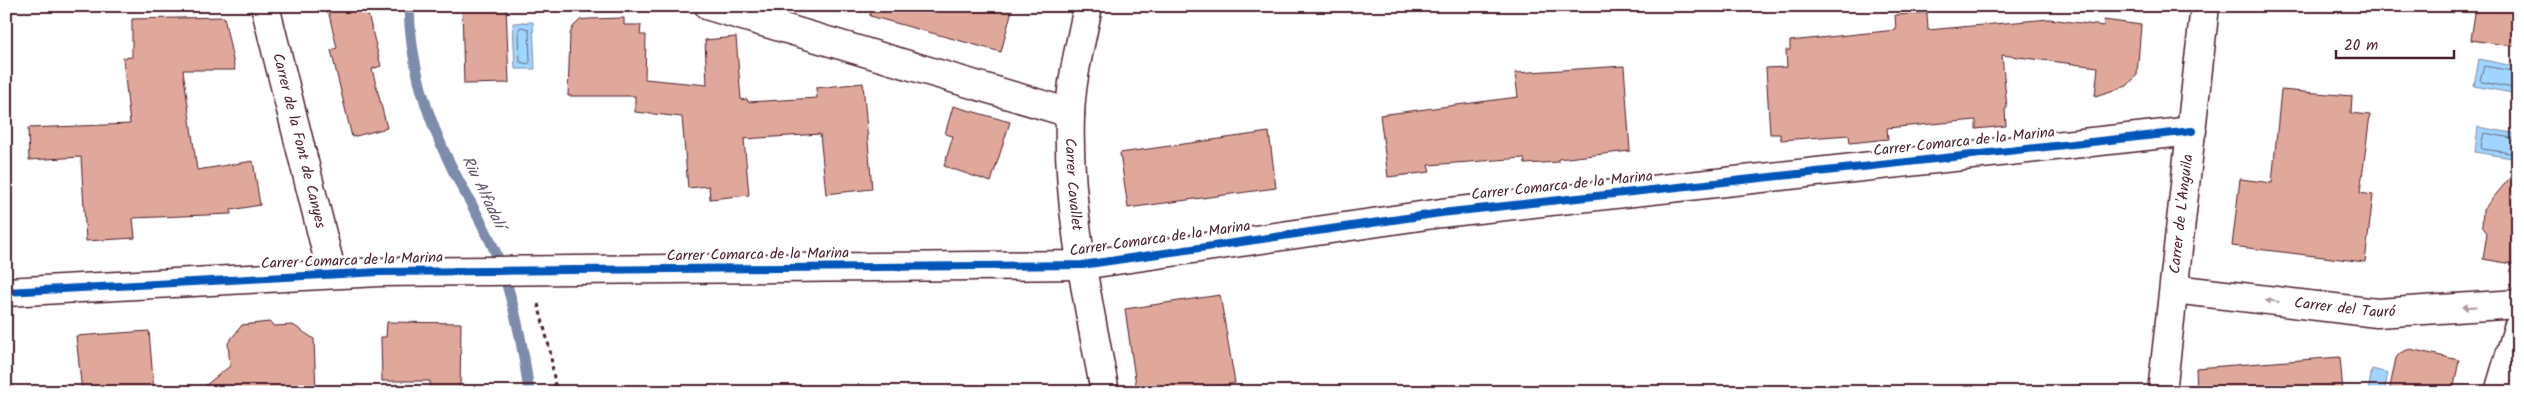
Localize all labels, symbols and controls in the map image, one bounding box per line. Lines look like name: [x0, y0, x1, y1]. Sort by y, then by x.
scale bar: [2336, 28, 2454, 60]
text: 20 m: [2344, 34, 2378, 58]
street label: Carrer de la Font de Canyes: [265, 51, 332, 232]
street label: Carrer Comarca de la Marina: [1872, 121, 2056, 163]
street label: Carrer Cavallet: [1058, 138, 1089, 232]
water label: Riu Alfadalí: [455, 152, 514, 237]
street label: Carrer de L'Anguila: [2163, 153, 2200, 275]
street label: Carrer Comarca de la Marina: [1470, 165, 1654, 207]
street label: Carrer Comarca de la Marina: [1068, 214, 1252, 264]
street label: Carrer Comarca de la Marina: [667, 241, 849, 269]
street label: Carrer Comarca de la Marina: [260, 246, 444, 276]
street label: Carrer del Tauró: [2293, 291, 2397, 325]
one-way arrow: [2264, 297, 2280, 305]
one-way arrow: [2461, 303, 2477, 311]

